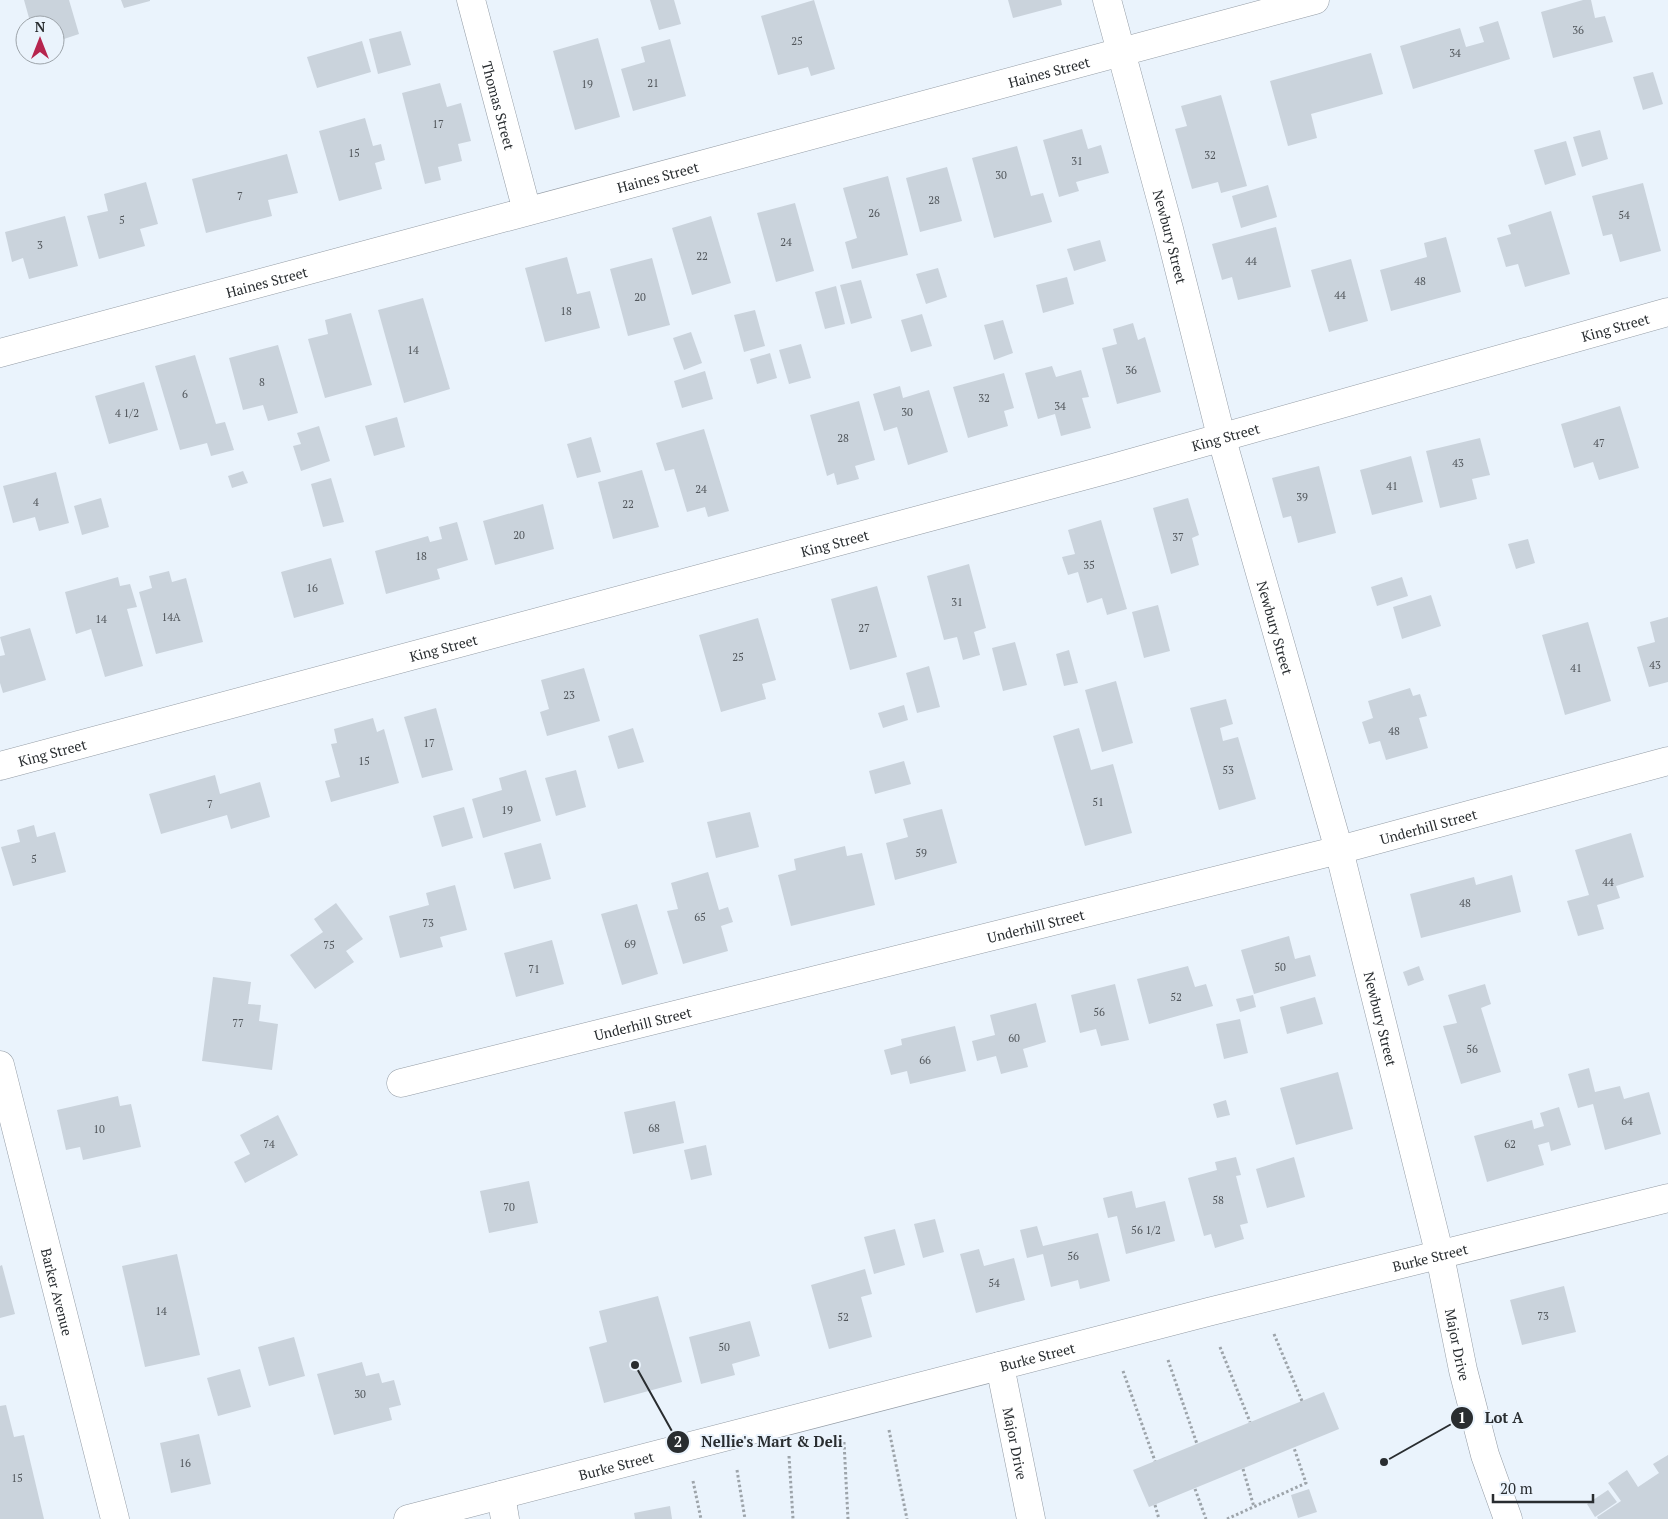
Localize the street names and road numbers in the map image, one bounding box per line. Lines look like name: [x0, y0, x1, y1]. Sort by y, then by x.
street label: Haines Street: [1006, 51, 1093, 91]
street label: Thomas Street: [478, 59, 520, 152]
street label: Haines Street: [615, 156, 701, 196]
street label: Newbury Street: [1149, 187, 1192, 286]
street label: Haines Street: [224, 261, 310, 301]
street label: King Street: [1579, 308, 1652, 345]
street label: King Street: [1189, 418, 1262, 455]
street label: King Street: [798, 524, 872, 561]
street label: Newbury Street: [1253, 579, 1298, 678]
street label: King Street: [407, 629, 480, 665]
street label: King Street: [16, 734, 89, 770]
street label: Underhill Street: [1378, 803, 1480, 848]
street label: Underhill Street: [985, 904, 1087, 947]
street label: Newbury Street: [1360, 969, 1402, 1069]
street label: Underhill Street: [592, 1002, 694, 1044]
street label: Burke Street: [1390, 1238, 1470, 1275]
street label: Barker Avenue: [37, 1246, 78, 1338]
street label: Major Drive: [1441, 1307, 1475, 1383]
street label: Burke Street: [998, 1337, 1078, 1375]
street label: Major Drive: [999, 1406, 1032, 1481]
street label: Burke Street: [577, 1446, 657, 1484]

